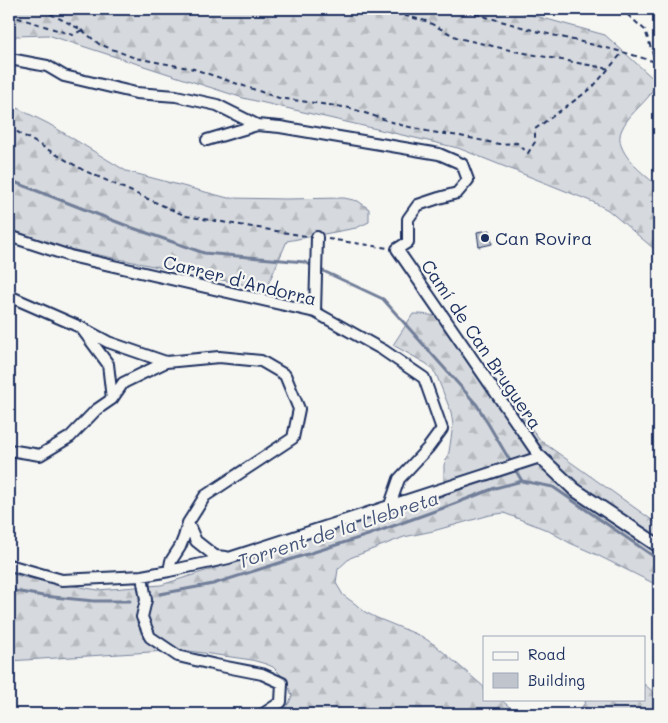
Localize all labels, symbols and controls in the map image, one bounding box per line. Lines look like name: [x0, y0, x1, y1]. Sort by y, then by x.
place label: Can Rovira: [495, 226, 592, 250]
marker: Can Rovira: [479, 232, 491, 244]
street label: Carrer d'Andorra: [161, 249, 319, 311]
street label: Camí de Can Bruguera: [416, 255, 548, 433]
water label: Torrent de la Llebreta: [234, 485, 442, 573]
legend: [483, 636, 646, 700]
text: Road: [528, 644, 565, 664]
text: Building: [528, 670, 585, 690]

